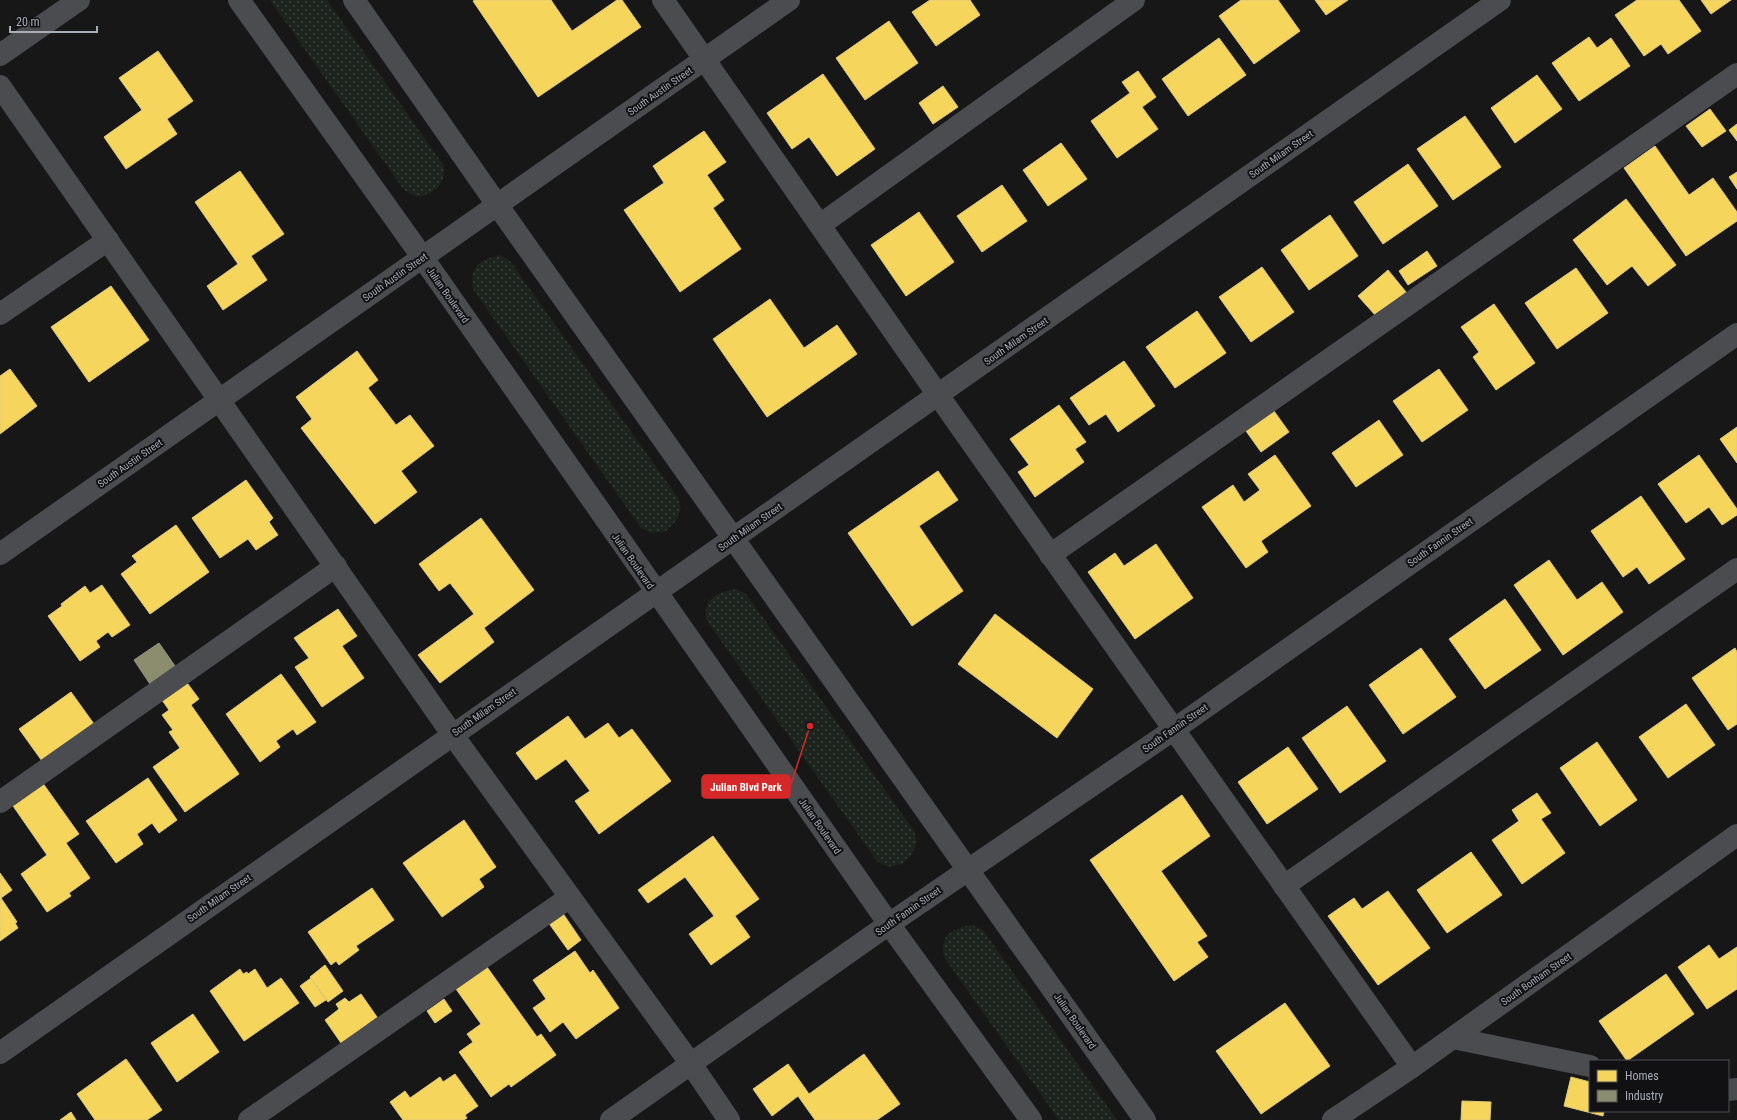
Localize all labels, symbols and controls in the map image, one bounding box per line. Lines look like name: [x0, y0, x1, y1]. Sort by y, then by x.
scale bar: [10, 8, 97, 34]
text: 20 m: [16, 15, 40, 29]
street label: South Austin Street: [626, 65, 694, 117]
street label: South Milam Street: [1247, 128, 1315, 180]
street label: South Austin Street: [361, 251, 429, 303]
street label: Julian Boulevard: [425, 265, 471, 325]
street label: South Milam Street: [982, 315, 1050, 367]
street label: South Austin Street: [96, 437, 164, 489]
street label: South Milam Street: [716, 501, 784, 553]
street label: South Fannin Street: [1405, 515, 1475, 569]
street label: Julian Boulevard: [610, 531, 656, 591]
street label: South Milam Street: [450, 686, 518, 738]
street label: South Fannin Street: [1140, 701, 1210, 755]
callout: Julian Blvd Park: [702, 775, 790, 798]
text: Julian Blvd Park: [710, 781, 783, 794]
street label: Julian Boulevard: [797, 796, 843, 856]
street label: South Milam Street: [185, 872, 253, 924]
street label: South Fannin Street: [873, 884, 943, 938]
street label: South Bonham Street: [1499, 951, 1573, 1007]
street label: Julian Boulevard: [1052, 991, 1098, 1051]
legend: [1589, 1060, 1729, 1112]
text: Homes: [1625, 1069, 1659, 1083]
text: Industry: [1625, 1089, 1663, 1103]

